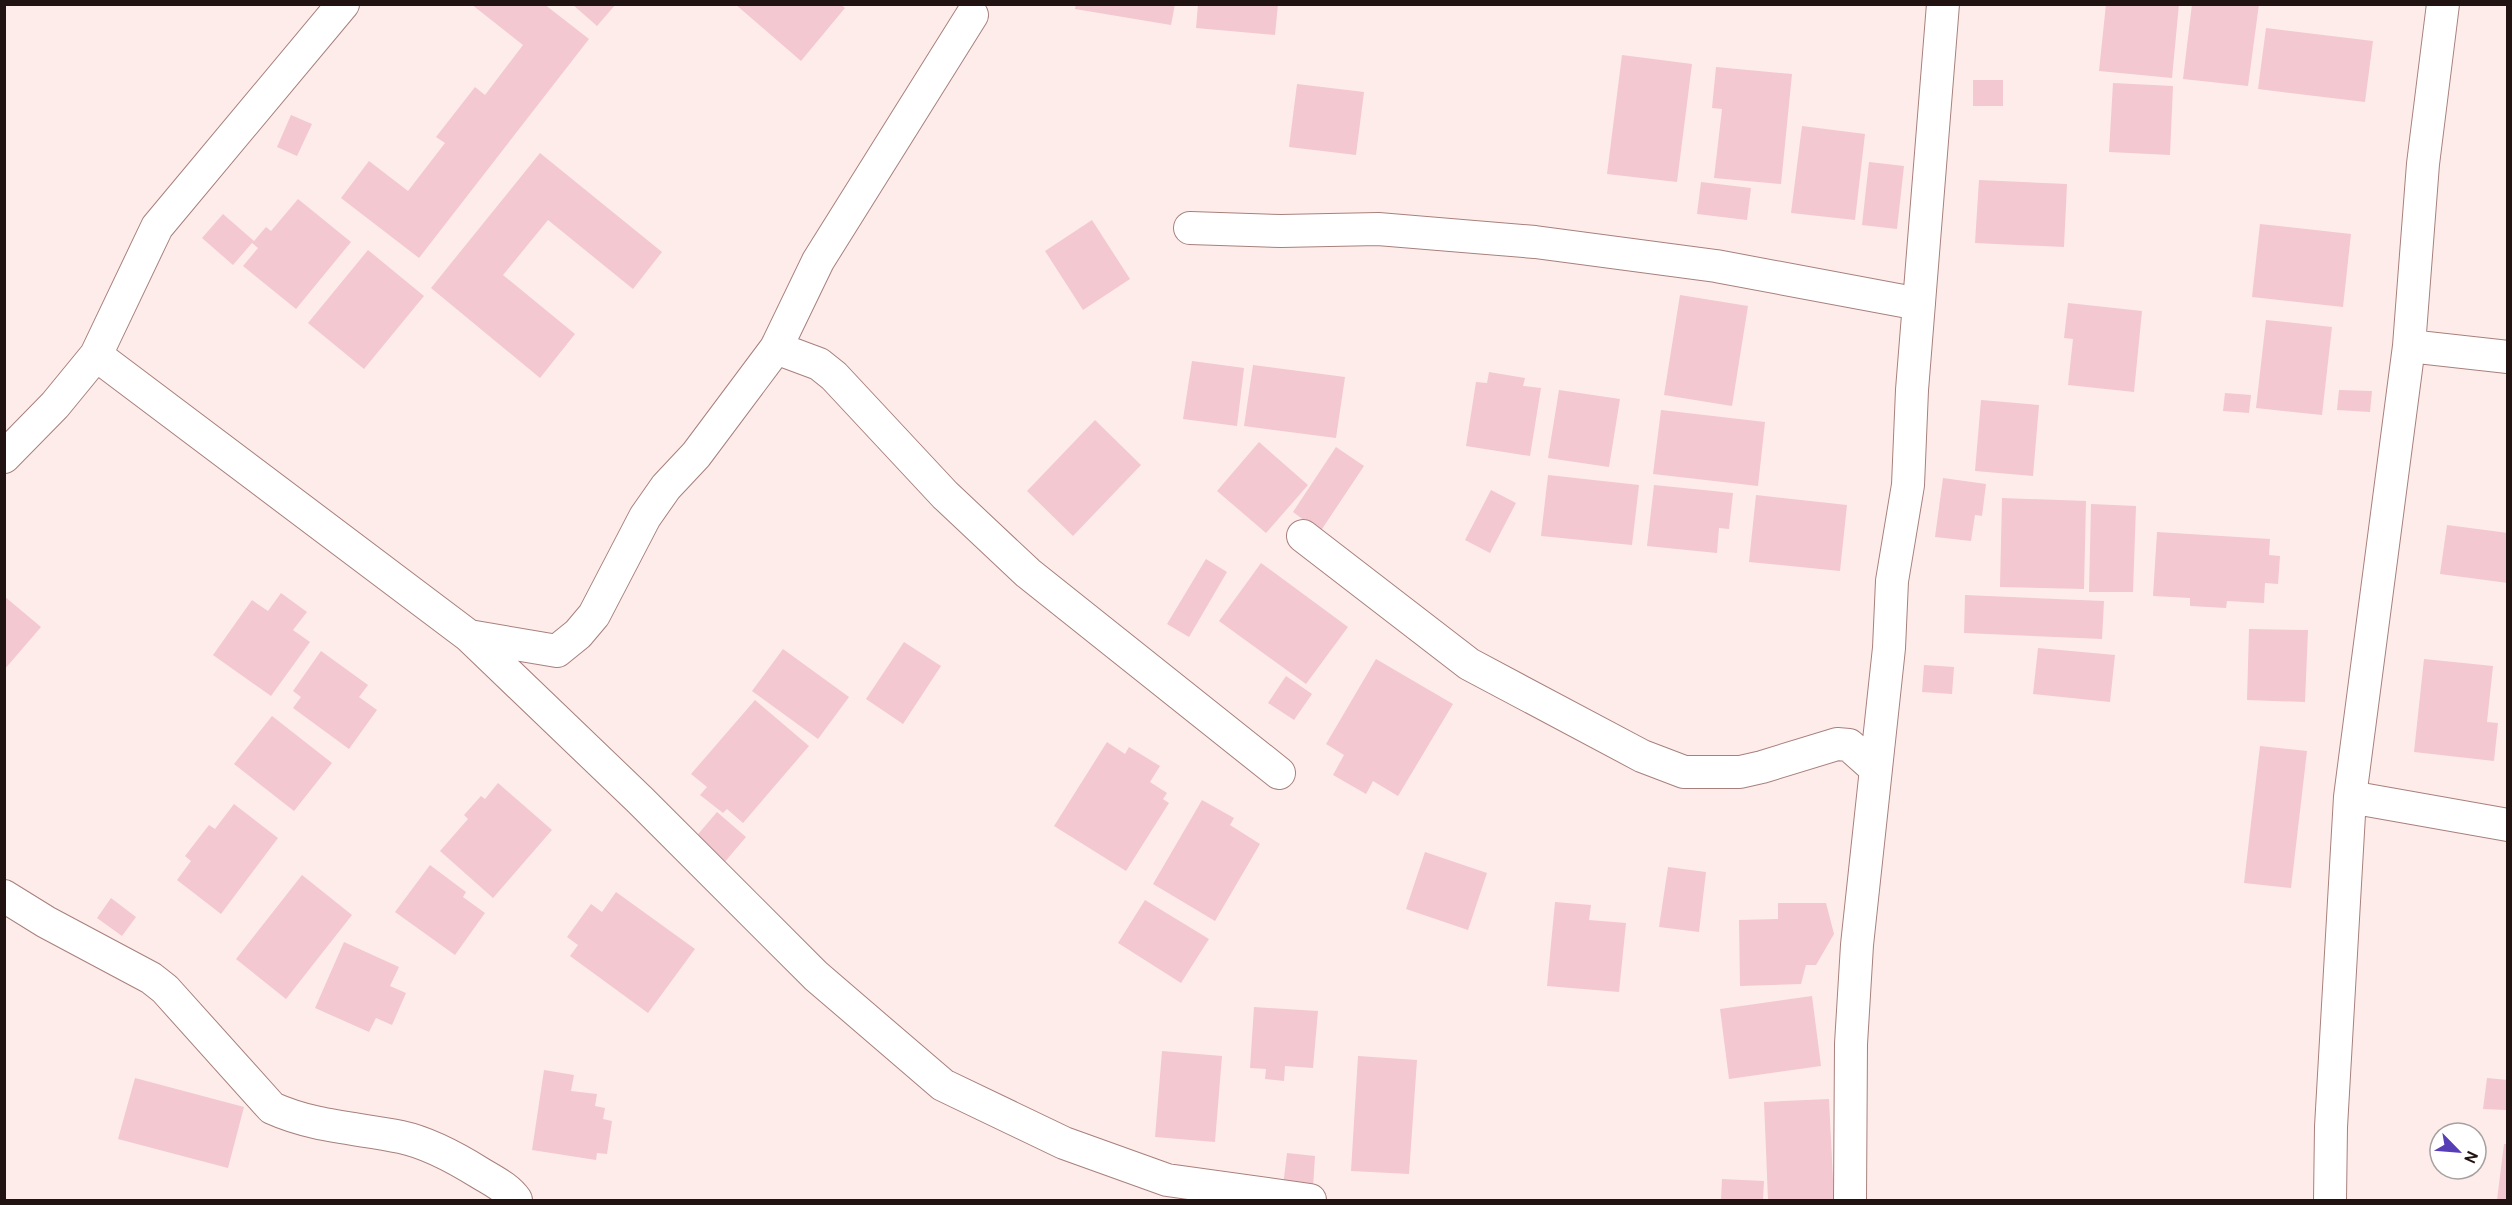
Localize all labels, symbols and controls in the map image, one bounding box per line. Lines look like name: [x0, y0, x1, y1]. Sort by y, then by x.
north arrow: [2428, 1121, 2488, 1181]
text: N: [2460, 1148, 2482, 1166]

